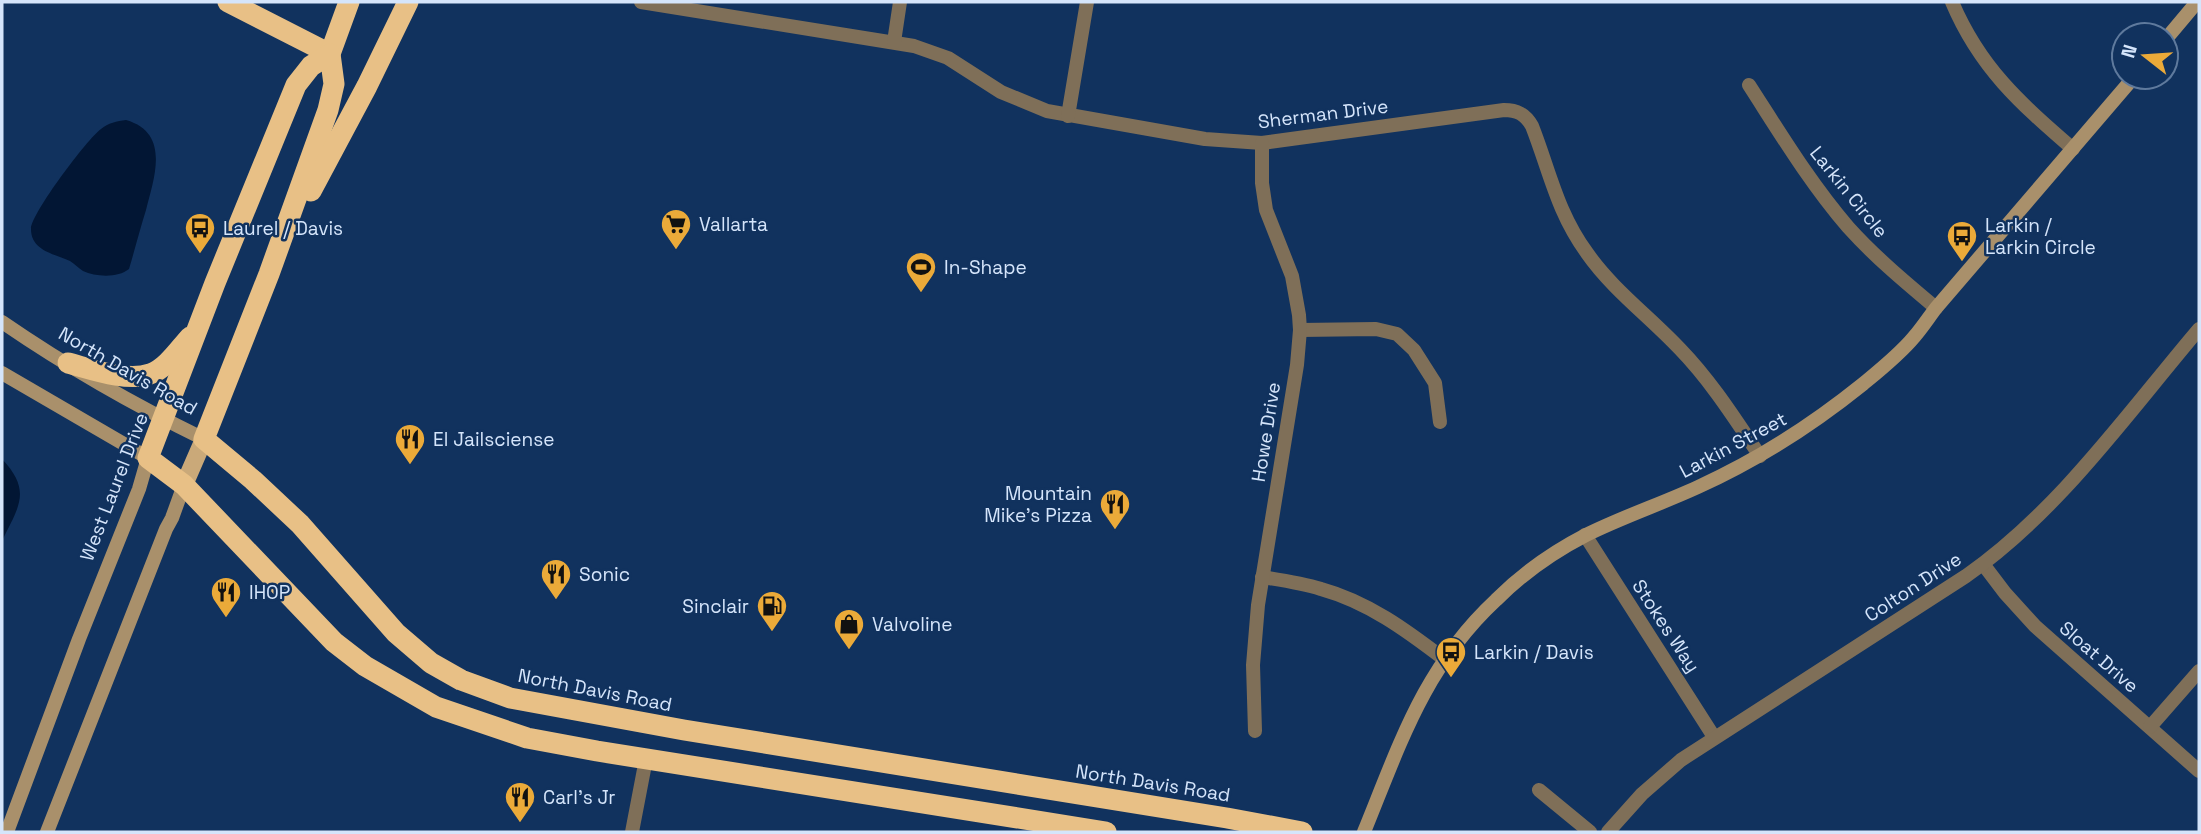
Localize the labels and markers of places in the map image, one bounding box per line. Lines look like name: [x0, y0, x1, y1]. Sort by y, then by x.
supermarket icon: Vallarta: [659, 207, 693, 251]
bus stop icon: Laurel / Davis: [183, 211, 217, 255]
place label: Vallarta: [699, 212, 768, 237]
place label: Larkin / Larkin Circle: [1985, 213, 2096, 260]
place label: Laurel / Davis: [223, 216, 343, 241]
bus stop icon: Larkin / Larkin Circle: [1945, 219, 1979, 263]
sports icon: In-Shape: [904, 250, 938, 294]
place label: In-Shape: [944, 255, 1027, 280]
restaurant icon: El Jailsciense: [393, 422, 427, 466]
place label: El Jailsciense: [433, 427, 554, 452]
place label: Mountain Mike's Pizza: [984, 481, 1092, 528]
restaurant icon: Mountain Mike's Pizza: [1098, 487, 1132, 531]
restaurant icon: Sonic: [539, 557, 573, 601]
place label: Sonic: [579, 562, 630, 587]
restaurant icon: IHOP: [209, 575, 243, 619]
place label: IHOP: [249, 580, 290, 605]
fuel station icon: Sinclair: [755, 589, 789, 633]
place label: Sinclair: [682, 594, 749, 619]
shop icon: Valvoline: [832, 607, 866, 651]
place label: Valvoline: [872, 612, 952, 637]
bus stop icon: Larkin / Davis: [1434, 635, 1468, 679]
place label: Larkin / Davis: [1474, 640, 1594, 665]
restaurant icon: Carl's Jr: [503, 780, 537, 824]
place label: Carl's Jr: [543, 785, 616, 810]

